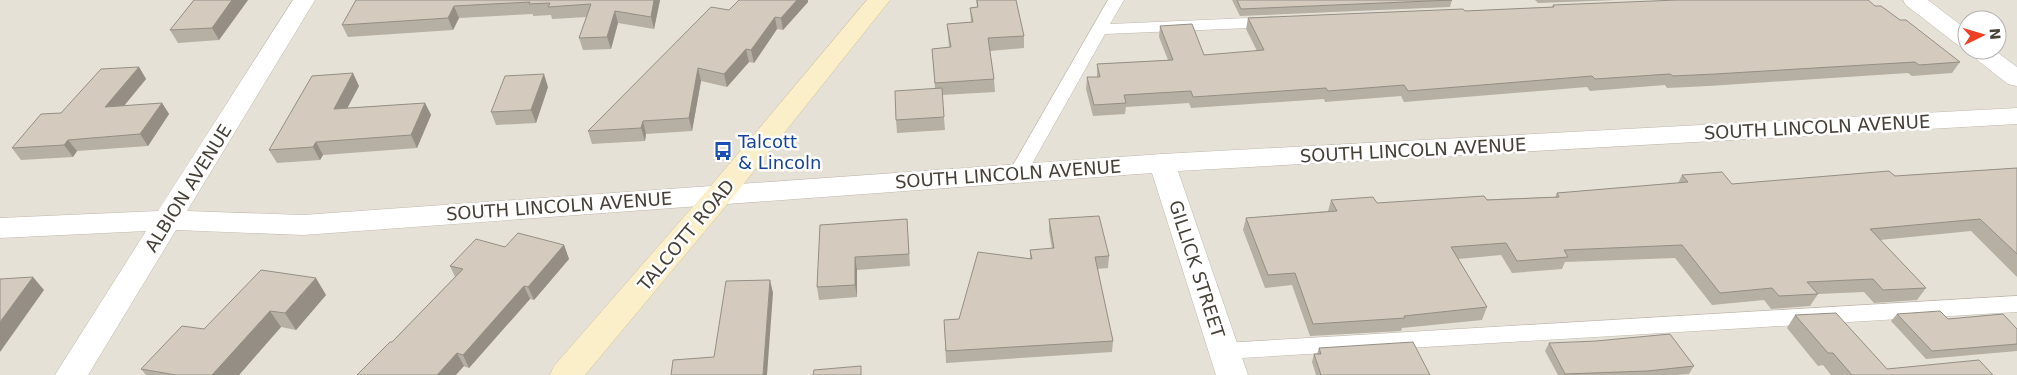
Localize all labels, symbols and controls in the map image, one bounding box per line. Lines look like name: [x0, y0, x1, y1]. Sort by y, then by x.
north arrow: [1957, 10, 2007, 60]
text: N: [1986, 27, 2003, 40]
street label: SOUTH LINCOLN AVENUE: [1703, 111, 1931, 143]
street label: ALBION AVENUE: [140, 120, 236, 256]
place label: Talcott & Lincoln: [737, 131, 822, 173]
street label: SOUTH LINCOLN AVENUE: [1299, 134, 1527, 166]
bus stop icon: Talcott & Lincoln: [712, 140, 734, 162]
street label: SOUTH LINCOLN AVENUE: [894, 156, 1122, 192]
street label: TALCOTT ROAD: [633, 175, 739, 296]
street label: SOUTH LINCOLN AVENUE: [445, 188, 673, 224]
street label: GILLICK STREET: [1165, 198, 1229, 341]

